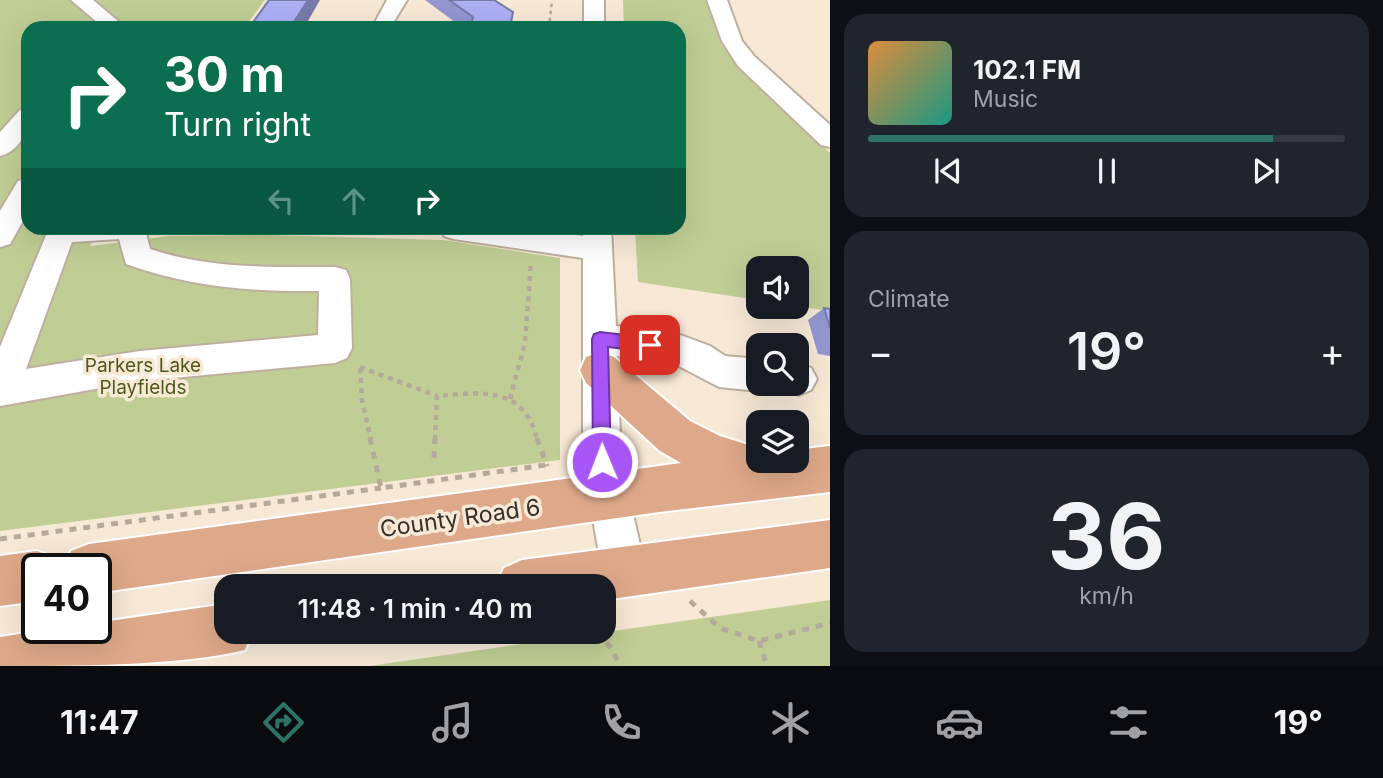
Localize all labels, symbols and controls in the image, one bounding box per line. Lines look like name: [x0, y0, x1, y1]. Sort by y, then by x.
text: 30 m: [164, 45, 285, 104]
icon: right: [49, 49, 140, 140]
text: 102.1 FM: [973, 54, 1081, 85]
text: Music: [973, 85, 1038, 113]
text: Turn right: [164, 105, 311, 144]
icon: previous: [929, 152, 967, 190]
icon: pause: [1088, 152, 1126, 190]
icon: next: [1247, 152, 1285, 190]
icon: left: [262, 182, 300, 220]
icon: ahead: [335, 182, 373, 220]
icon: right: [408, 182, 446, 220]
map controls: [746, 256, 809, 473]
button: sound: [746, 256, 809, 319]
text: Climate: [868, 285, 950, 313]
pin: [620, 315, 680, 375]
text: 19°: [1067, 320, 1146, 383]
icon: arrive: [631, 326, 669, 364]
text: −: [868, 329, 893, 375]
text: +: [1320, 329, 1345, 375]
button: search: [746, 333, 809, 396]
park label: Parkers Lake Playfields: [85, 354, 201, 399]
button: layers: [746, 410, 809, 473]
position arrow: [565, 425, 639, 499]
text: 36: [1048, 481, 1165, 591]
street label: County Road 6: [378, 493, 542, 543]
speed limit sign: 40: [21, 553, 112, 644]
text: km/h: [1079, 582, 1134, 610]
text: 11:48 · 1 min · 40 m: [297, 593, 533, 624]
icon: directions: [259, 698, 308, 747]
icon: music: [428, 698, 477, 747]
icon: phone: [597, 698, 646, 747]
icon: climate: [766, 698, 815, 747]
icon: car: [935, 698, 984, 747]
icon: filters: [1104, 698, 1153, 747]
text: 11:47: [60, 703, 139, 742]
text: 19°: [1274, 703, 1323, 742]

